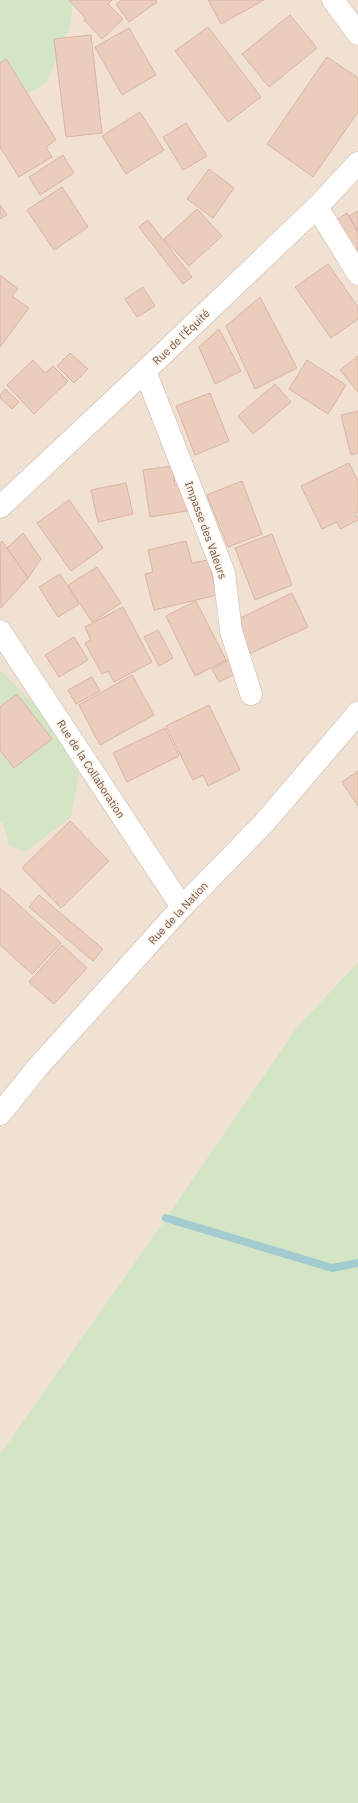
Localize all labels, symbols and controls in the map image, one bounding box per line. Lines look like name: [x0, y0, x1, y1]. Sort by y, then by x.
street label: Rue de l'Équité: [149, 306, 213, 368]
street label: Impasse des Valeurs: [182, 479, 230, 581]
street label: Rue de la Collaboration: [54, 717, 128, 821]
street label: Rue de la Nation: [145, 879, 211, 947]

